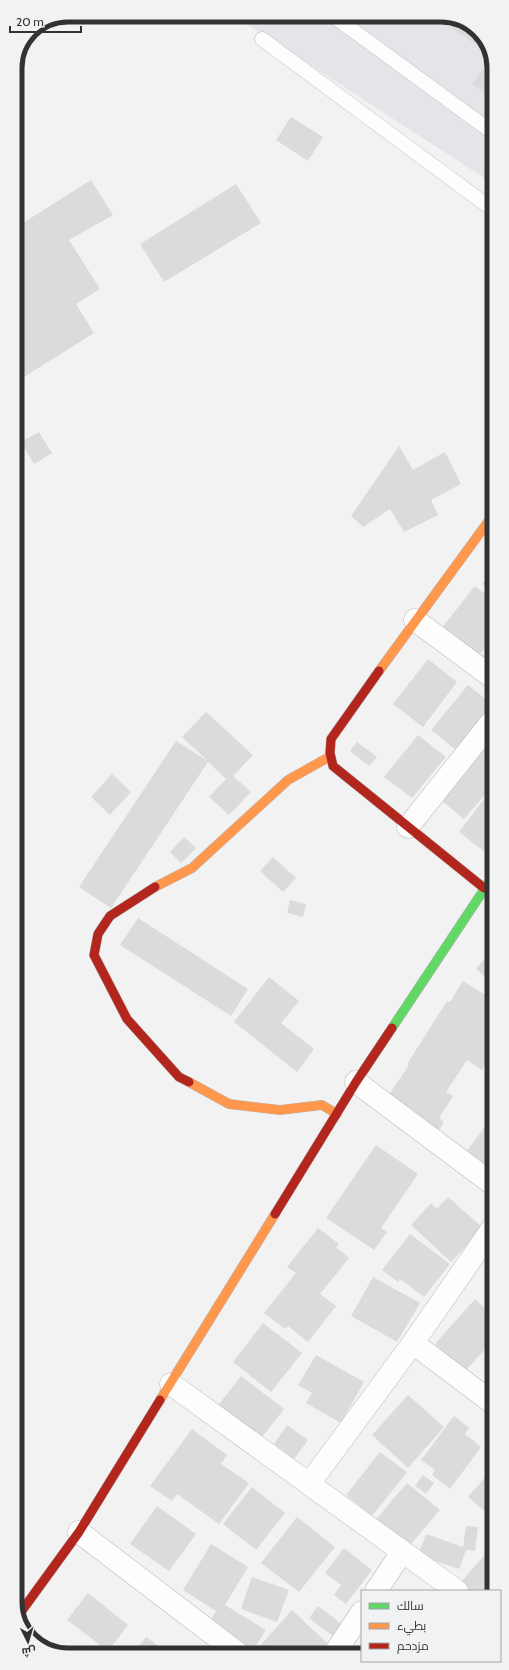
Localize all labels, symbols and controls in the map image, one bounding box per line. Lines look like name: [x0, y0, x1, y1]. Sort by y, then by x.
scale bar: [10, 8, 81, 34]
text: 20 m: [16, 14, 44, 29]
legend: [361, 1590, 501, 1662]
text: سالك: [397, 1598, 424, 1613]
text: بطيء: [397, 1618, 426, 1636]
north arrow: [8, 1622, 48, 1662]
text: مزدحم: [397, 1638, 429, 1654]
text: ش: [21, 1644, 37, 1660]

